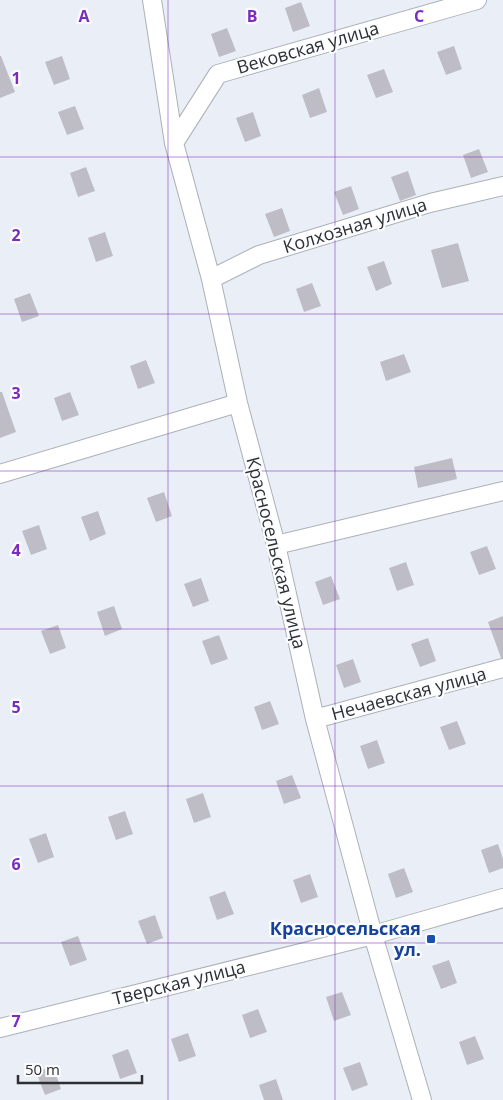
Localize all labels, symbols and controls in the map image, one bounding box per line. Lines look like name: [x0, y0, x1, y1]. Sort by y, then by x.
text: A: [78, 5, 90, 27]
text: B: [247, 5, 257, 27]
text: C: [414, 5, 424, 27]
street label: Вековская улица: [234, 15, 382, 79]
text: 1: [11, 67, 21, 89]
street label: Колхозная улица: [280, 192, 430, 258]
text: 2: [11, 224, 21, 246]
text: 3: [11, 382, 21, 404]
street label: Красносельская улица: [241, 454, 312, 651]
text: 4: [11, 539, 21, 561]
street label: Нечаевская улица: [329, 661, 489, 725]
text: 5: [11, 696, 21, 718]
text: 6: [11, 853, 21, 875]
place label: Красносельская ул.: [270, 916, 421, 961]
marker: Красносельская ул.: [425, 933, 437, 945]
street label: Тверская улица: [110, 954, 248, 1010]
text: 7: [11, 1010, 21, 1032]
scale bar: [18, 1052, 141, 1084]
text: 50 m: [25, 1059, 60, 1079]

